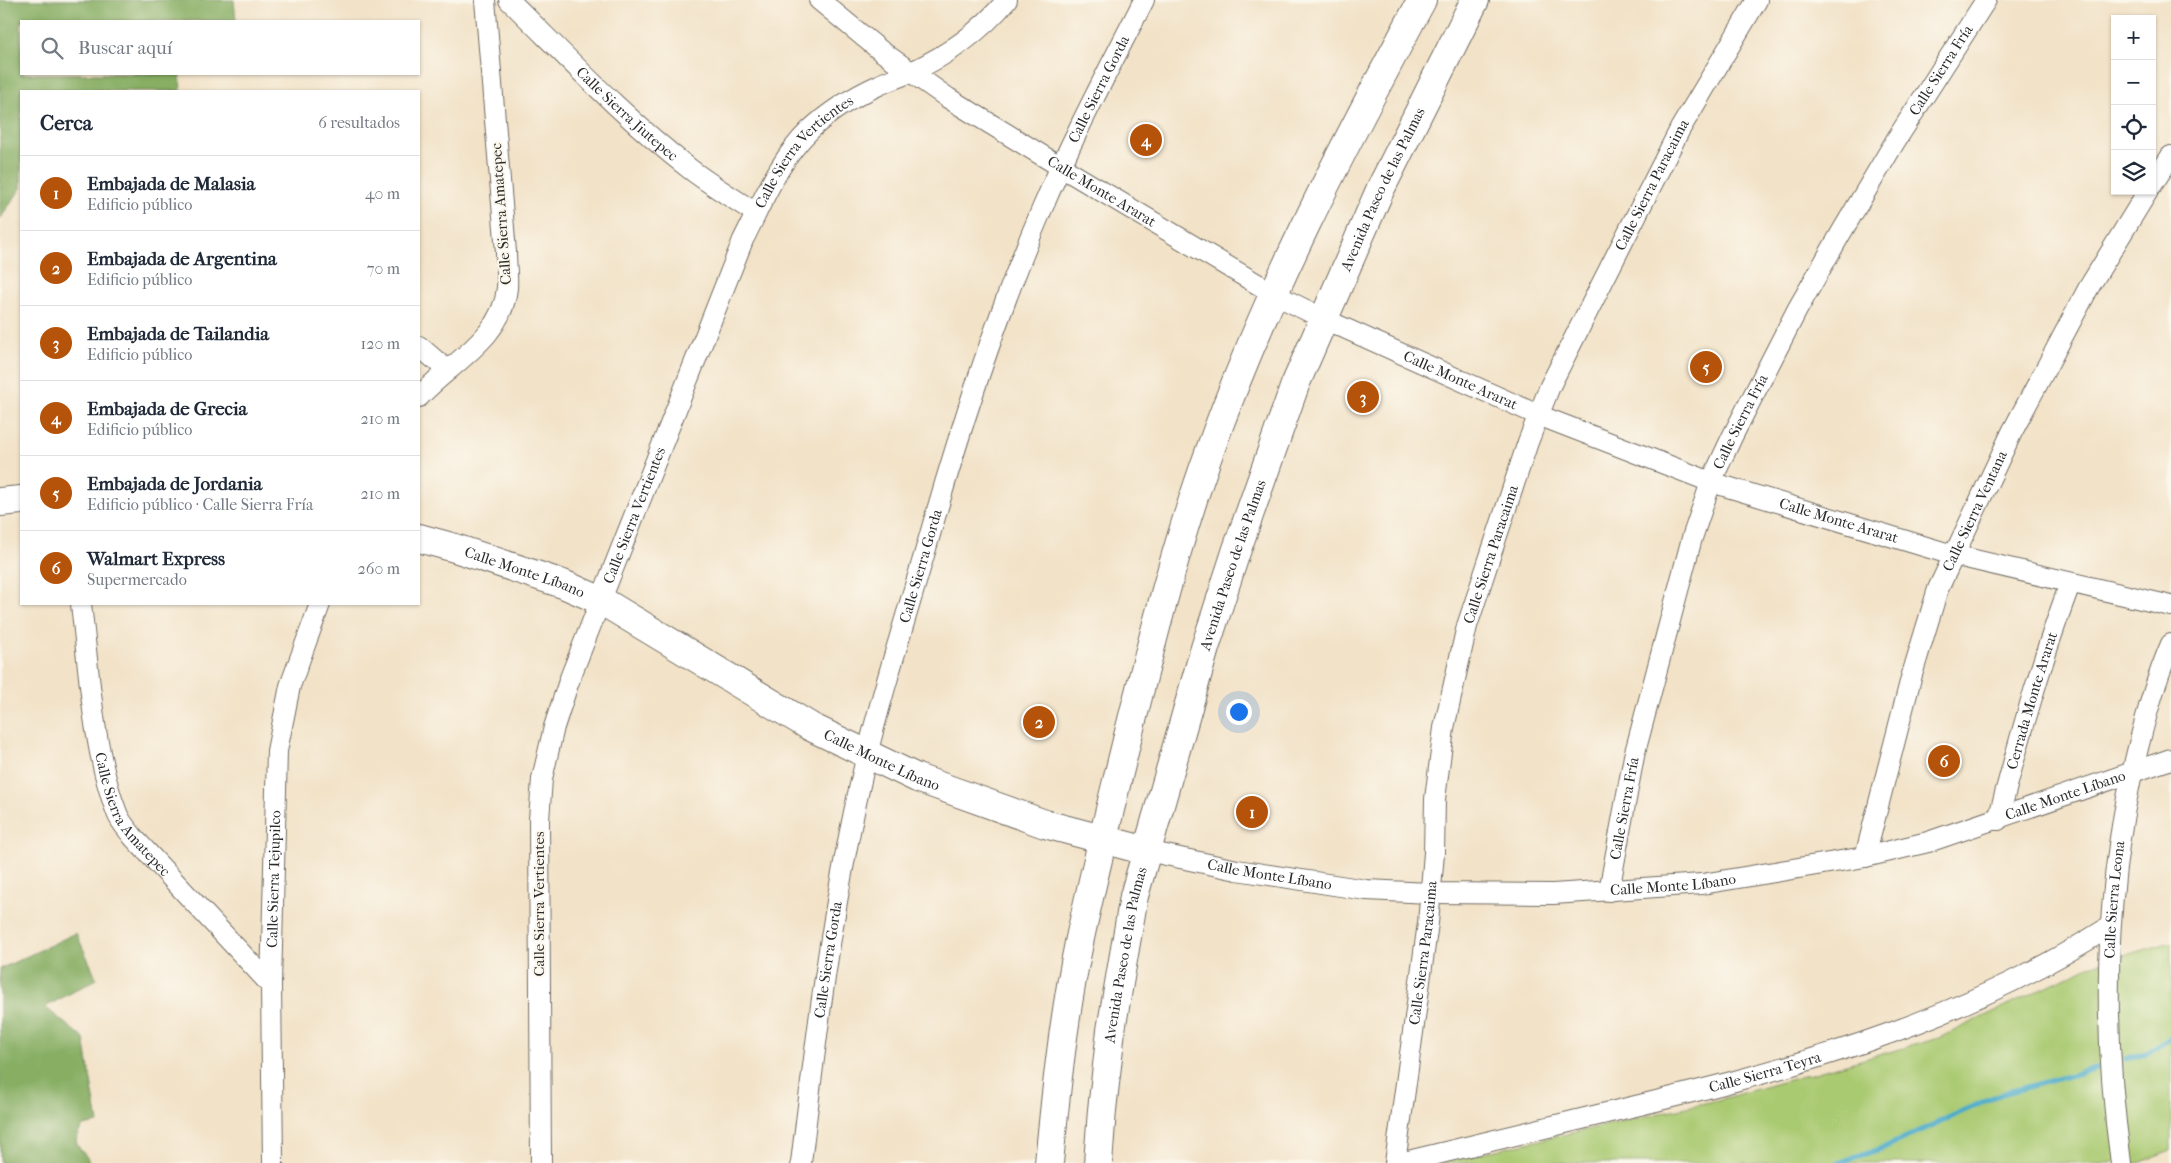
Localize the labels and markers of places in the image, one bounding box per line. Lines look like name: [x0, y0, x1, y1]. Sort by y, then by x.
pin: 4: [1130, 121, 1162, 159]
pin: 5: [1690, 348, 1722, 386]
pin: 3: [1347, 378, 1379, 416]
pin: 2: [1023, 703, 1055, 741]
pin: 6: [1928, 742, 1960, 780]
pin: 1: [1236, 793, 1268, 831]

